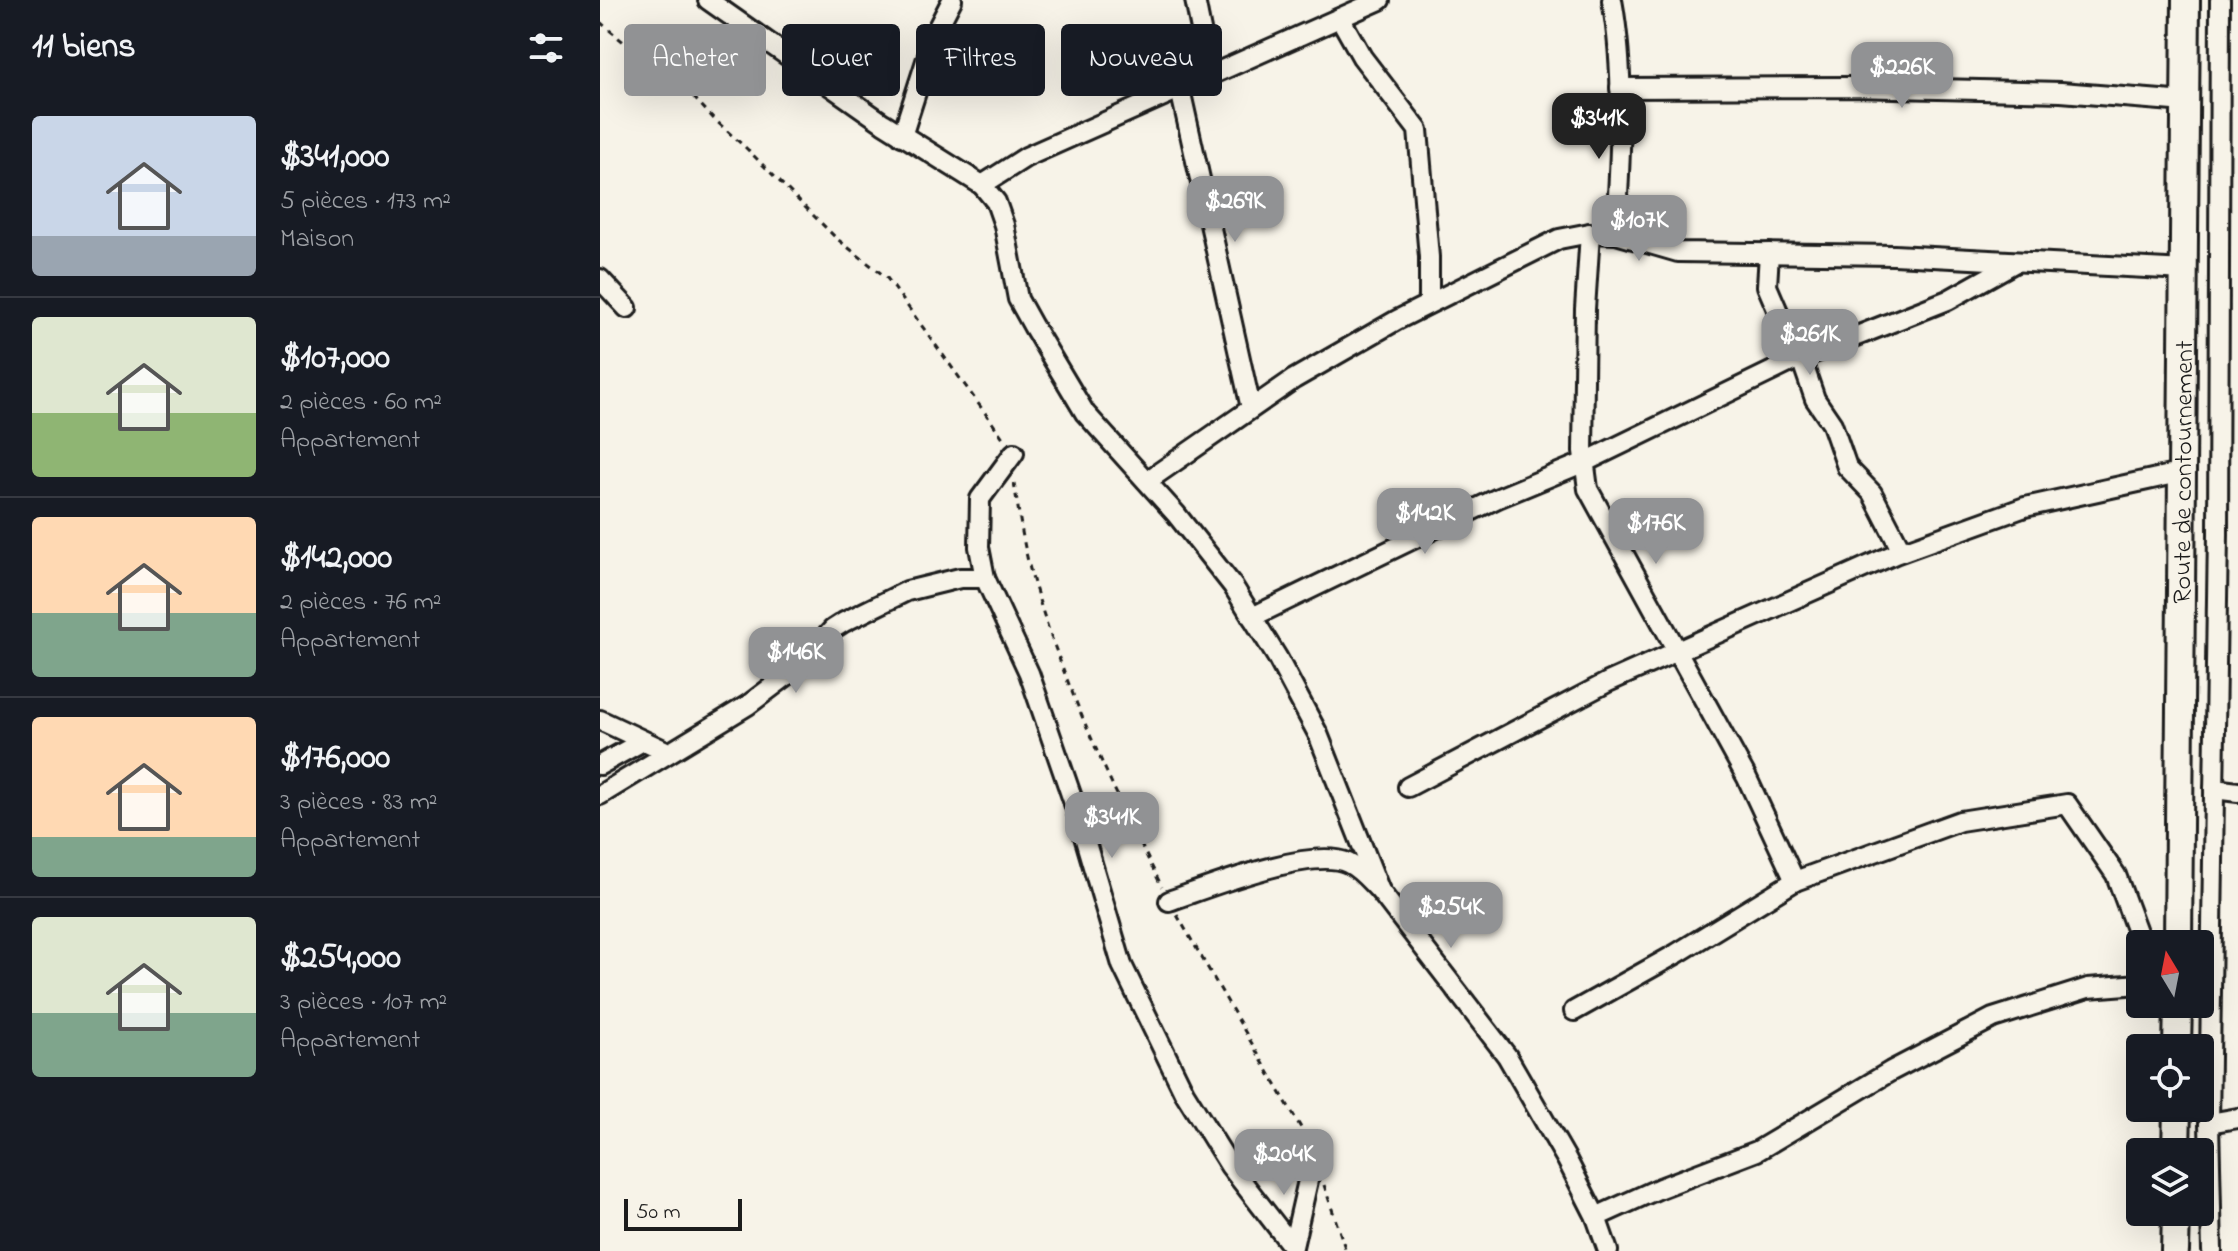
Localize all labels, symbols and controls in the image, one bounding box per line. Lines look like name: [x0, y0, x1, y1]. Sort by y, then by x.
text: 11 biens: [32, 23, 136, 73]
chip: Acheter: [624, 24, 766, 96]
chip: Louer: [782, 24, 900, 96]
chip: Filtres: [916, 24, 1045, 96]
chip: Nouveau: [1061, 24, 1222, 96]
icon: filters: [524, 26, 568, 70]
pin: $226K: [1846, 42, 1958, 110]
text: $226K: [1869, 49, 1935, 87]
pin: $341K: [1543, 93, 1655, 161]
text: $341K: [1570, 100, 1628, 138]
text: $341,000: [280, 133, 389, 183]
icon: home: [96, 148, 192, 244]
pin: $269K: [1179, 176, 1291, 244]
text: 5 pièces · 173 m²: [280, 183, 451, 221]
text: $269K: [1205, 183, 1265, 221]
pin: $107K: [1583, 195, 1695, 263]
text: $107K: [1610, 202, 1668, 240]
text: Maison: [280, 221, 354, 259]
pin: $261K: [1754, 309, 1866, 377]
text: $261K: [1780, 316, 1840, 354]
text: $107,000: [280, 334, 390, 384]
street label: Route de contournement: [2165, 340, 2205, 604]
icon: home: [96, 349, 192, 445]
text: 2 pièces · 60 m²: [280, 384, 442, 422]
text: Appartement: [280, 422, 420, 460]
pin: $142K: [1369, 488, 1481, 556]
text: $142K: [1395, 495, 1455, 533]
pin: $176K: [1600, 498, 1712, 566]
text: $176K: [1627, 505, 1685, 543]
text: $142,000: [280, 534, 392, 584]
icon: home: [96, 549, 192, 645]
text: 2 pièces · 76 m²: [280, 584, 441, 622]
text: Appartement: [280, 622, 420, 660]
pin: $146K: [740, 627, 852, 695]
text: $146K: [767, 634, 825, 672]
text: $176,000: [280, 734, 390, 784]
icon: home: [96, 749, 192, 845]
text: 3 pièces · 83 m²: [280, 784, 438, 822]
pin: $341K: [1056, 792, 1168, 860]
text: $341K: [1083, 799, 1141, 837]
text: Appartement: [280, 822, 420, 860]
pin: $254K: [1395, 882, 1507, 950]
text: $254K: [1418, 889, 1484, 927]
north arrow: [2126, 930, 2214, 1018]
map controls: [2126, 930, 2214, 1226]
text: $254,000: [280, 934, 401, 984]
icon: home: [96, 949, 192, 1045]
text: 3 pièces · 107 m²: [280, 984, 447, 1022]
text: Appartement: [280, 1022, 420, 1060]
button: locate: [2126, 1034, 2214, 1122]
pin: $204K: [1228, 1129, 1340, 1197]
text: $204K: [1252, 1136, 1316, 1174]
button: layers: [2126, 1138, 2214, 1226]
scale bar: [624, 1195, 742, 1231]
text: 50 m: [636, 1197, 681, 1229]

